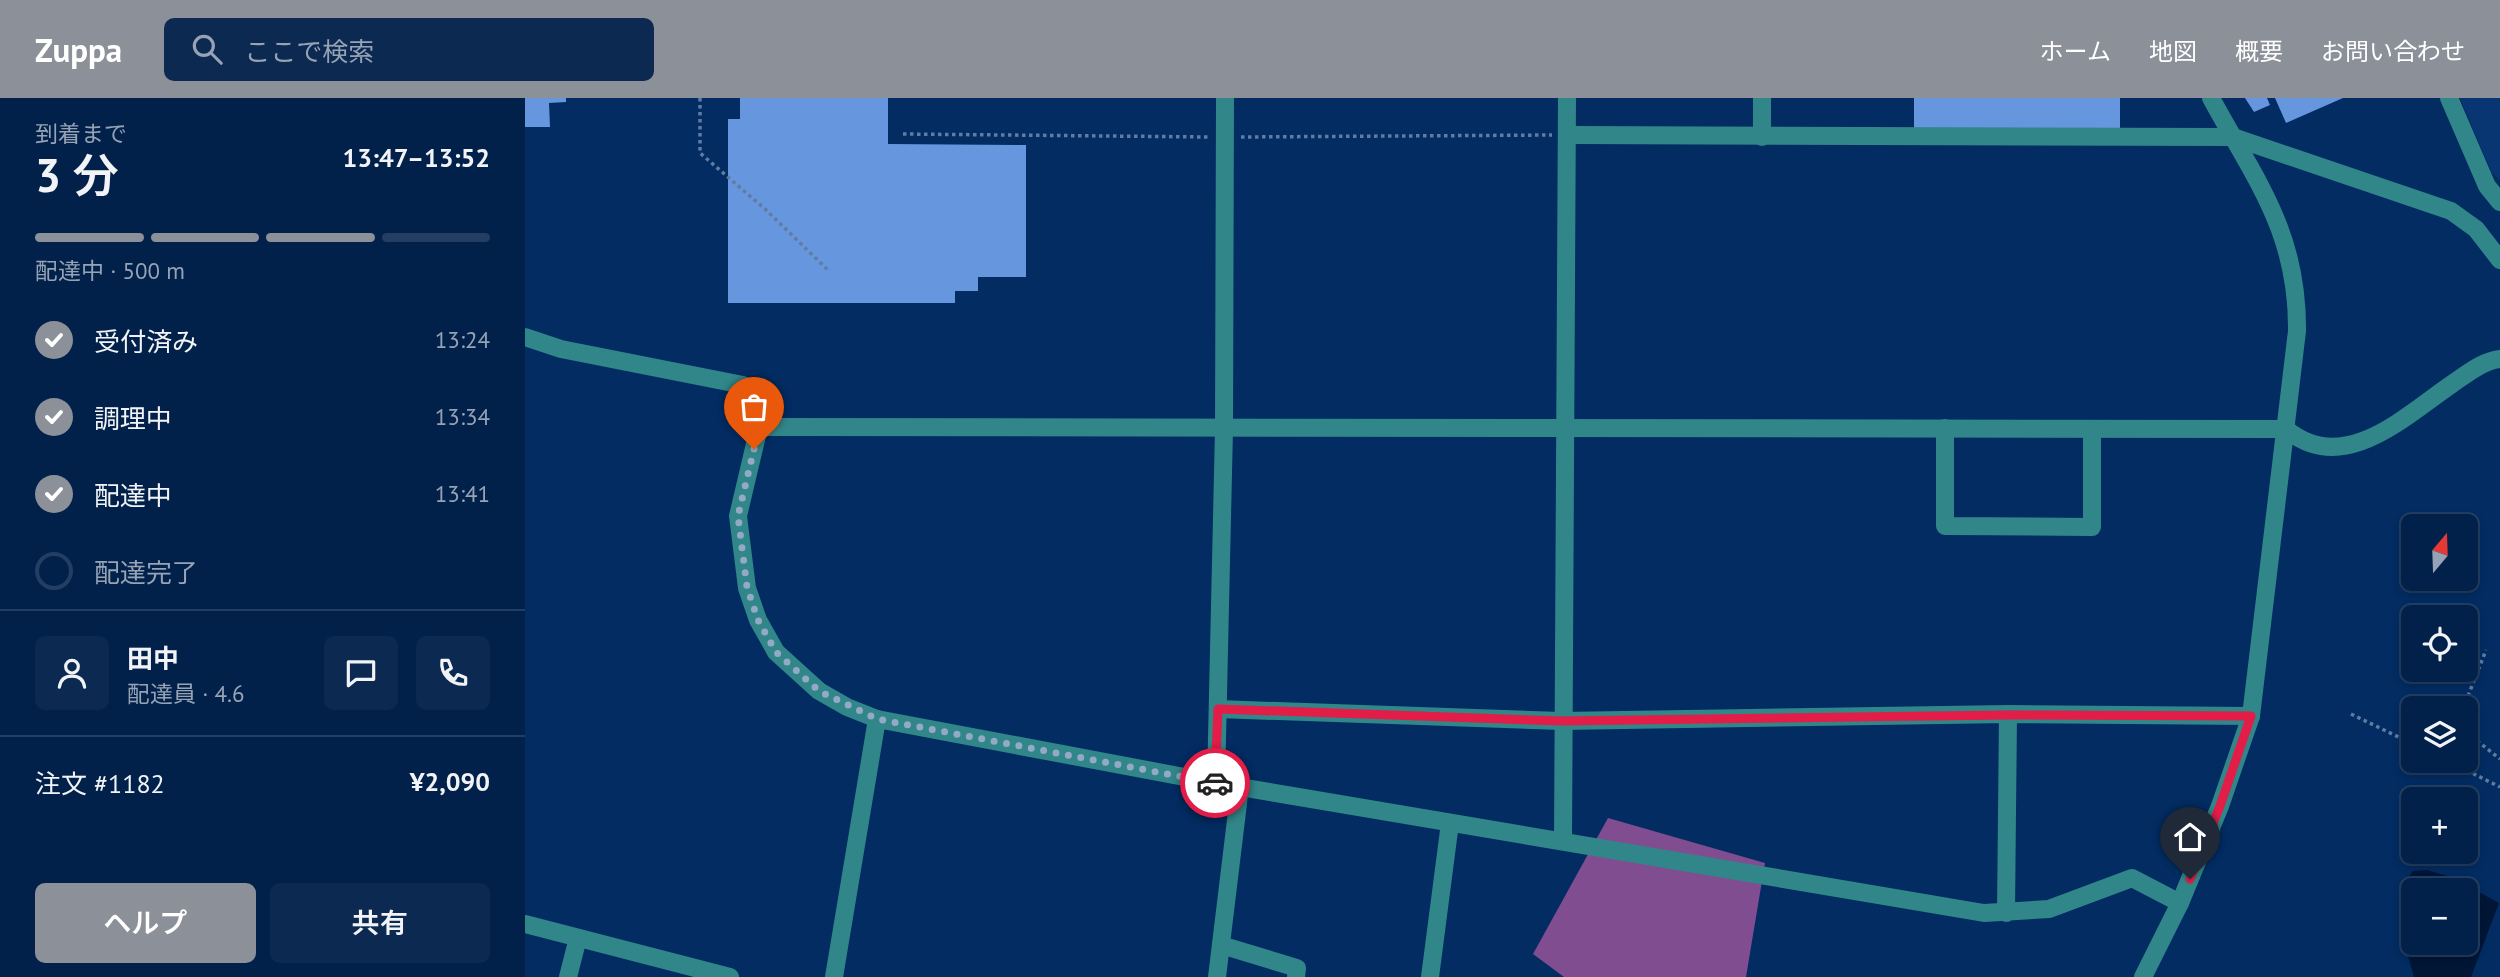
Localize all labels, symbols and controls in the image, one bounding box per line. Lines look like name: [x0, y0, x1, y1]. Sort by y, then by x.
search box: [164, 18, 654, 81]
text: Zuppa: [35, 28, 122, 71]
icon: search: [188, 30, 226, 68]
text: ここで検索: [244, 35, 374, 68]
text: ホーム: [2040, 36, 2111, 67]
text: 地図: [2149, 36, 2197, 67]
text: 概要: [2235, 36, 2283, 67]
text: お問い合わせ: [2321, 36, 2465, 67]
text: 到着まで: [35, 119, 127, 148]
text: 13:47–13:52: [343, 141, 490, 174]
text: 3 分: [35, 145, 119, 205]
text: 配達中 · 500 m: [35, 256, 185, 285]
icon: check: [35, 321, 73, 359]
text: 受付済み: [94, 325, 198, 358]
text: 13:24: [435, 325, 490, 354]
pin: [724, 377, 784, 449]
icon: bag: [735, 388, 773, 426]
icon: check: [35, 398, 73, 436]
text: 調理中: [94, 402, 172, 435]
text: 13:34: [435, 402, 490, 431]
icon: check: [35, 475, 73, 513]
text: 配達中: [94, 479, 172, 512]
text: 13:41: [435, 479, 490, 508]
north arrow: [2401, 514, 2478, 592]
map controls: [2401, 514, 2478, 955]
text: 配達完了: [94, 556, 198, 589]
button: locate: [2401, 605, 2478, 682]
button: person: [35, 636, 109, 710]
button: chat: [324, 636, 398, 710]
button: phone: [416, 636, 490, 710]
text: 田中: [127, 642, 179, 675]
text: 配達員 · 4.6: [127, 679, 244, 708]
button: layers: [2401, 696, 2478, 773]
courier: [1180, 748, 1250, 818]
icon: car: [1196, 764, 1234, 802]
text: ¥2,090: [410, 765, 490, 798]
text: 注文 #1182: [35, 767, 165, 800]
button: +: [2401, 787, 2478, 864]
pin: [2160, 807, 2220, 879]
icon: home: [2171, 818, 2209, 856]
button: −: [2401, 878, 2478, 955]
button: ヘルプ: [35, 883, 256, 963]
button: 共有: [270, 883, 490, 963]

